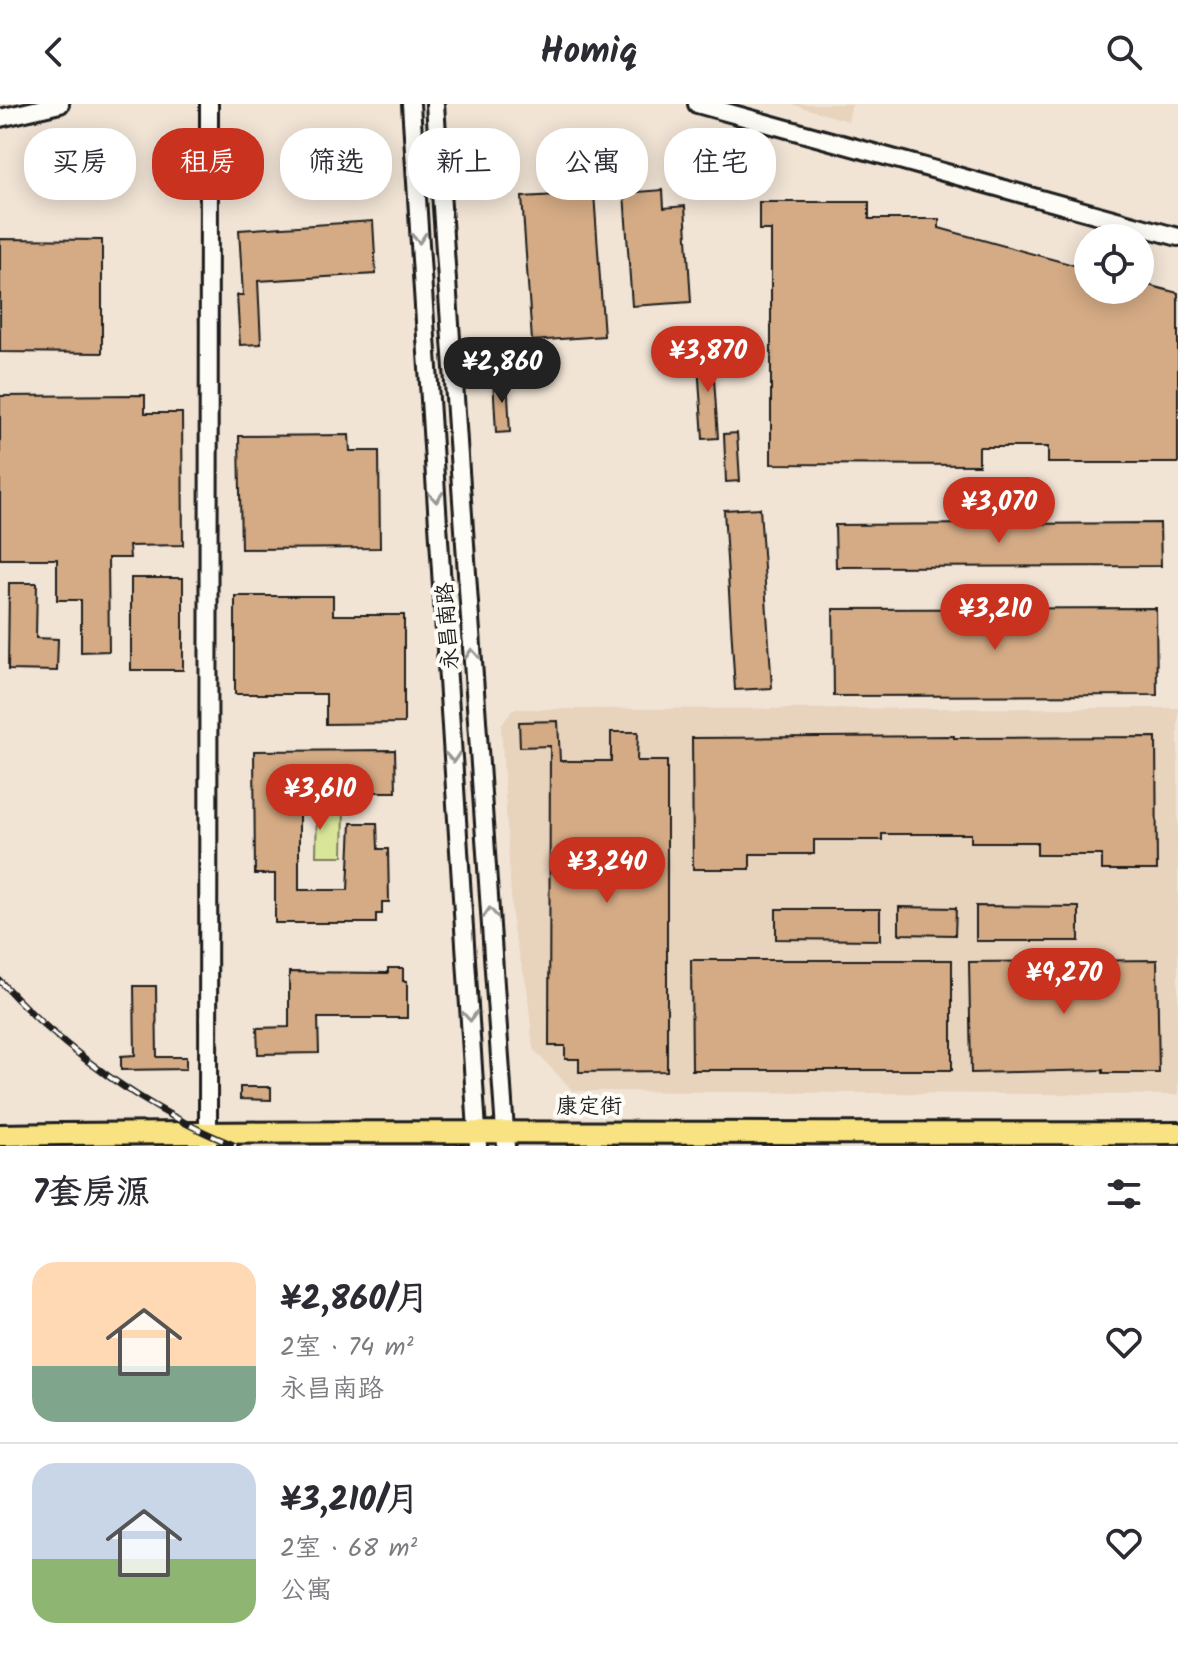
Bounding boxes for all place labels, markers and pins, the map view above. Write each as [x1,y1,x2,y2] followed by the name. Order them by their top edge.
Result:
[643,326,773,394] pin: ¥3,870
[437,337,567,405] pin: ¥2,860
[934,477,1064,545] pin: ¥3,070
[930,584,1060,652] pin: ¥3,210
[255,764,385,832] pin: ¥3,610
[542,837,672,905] pin: ¥3,240
[999,948,1129,1016] pin: ¥9,270

